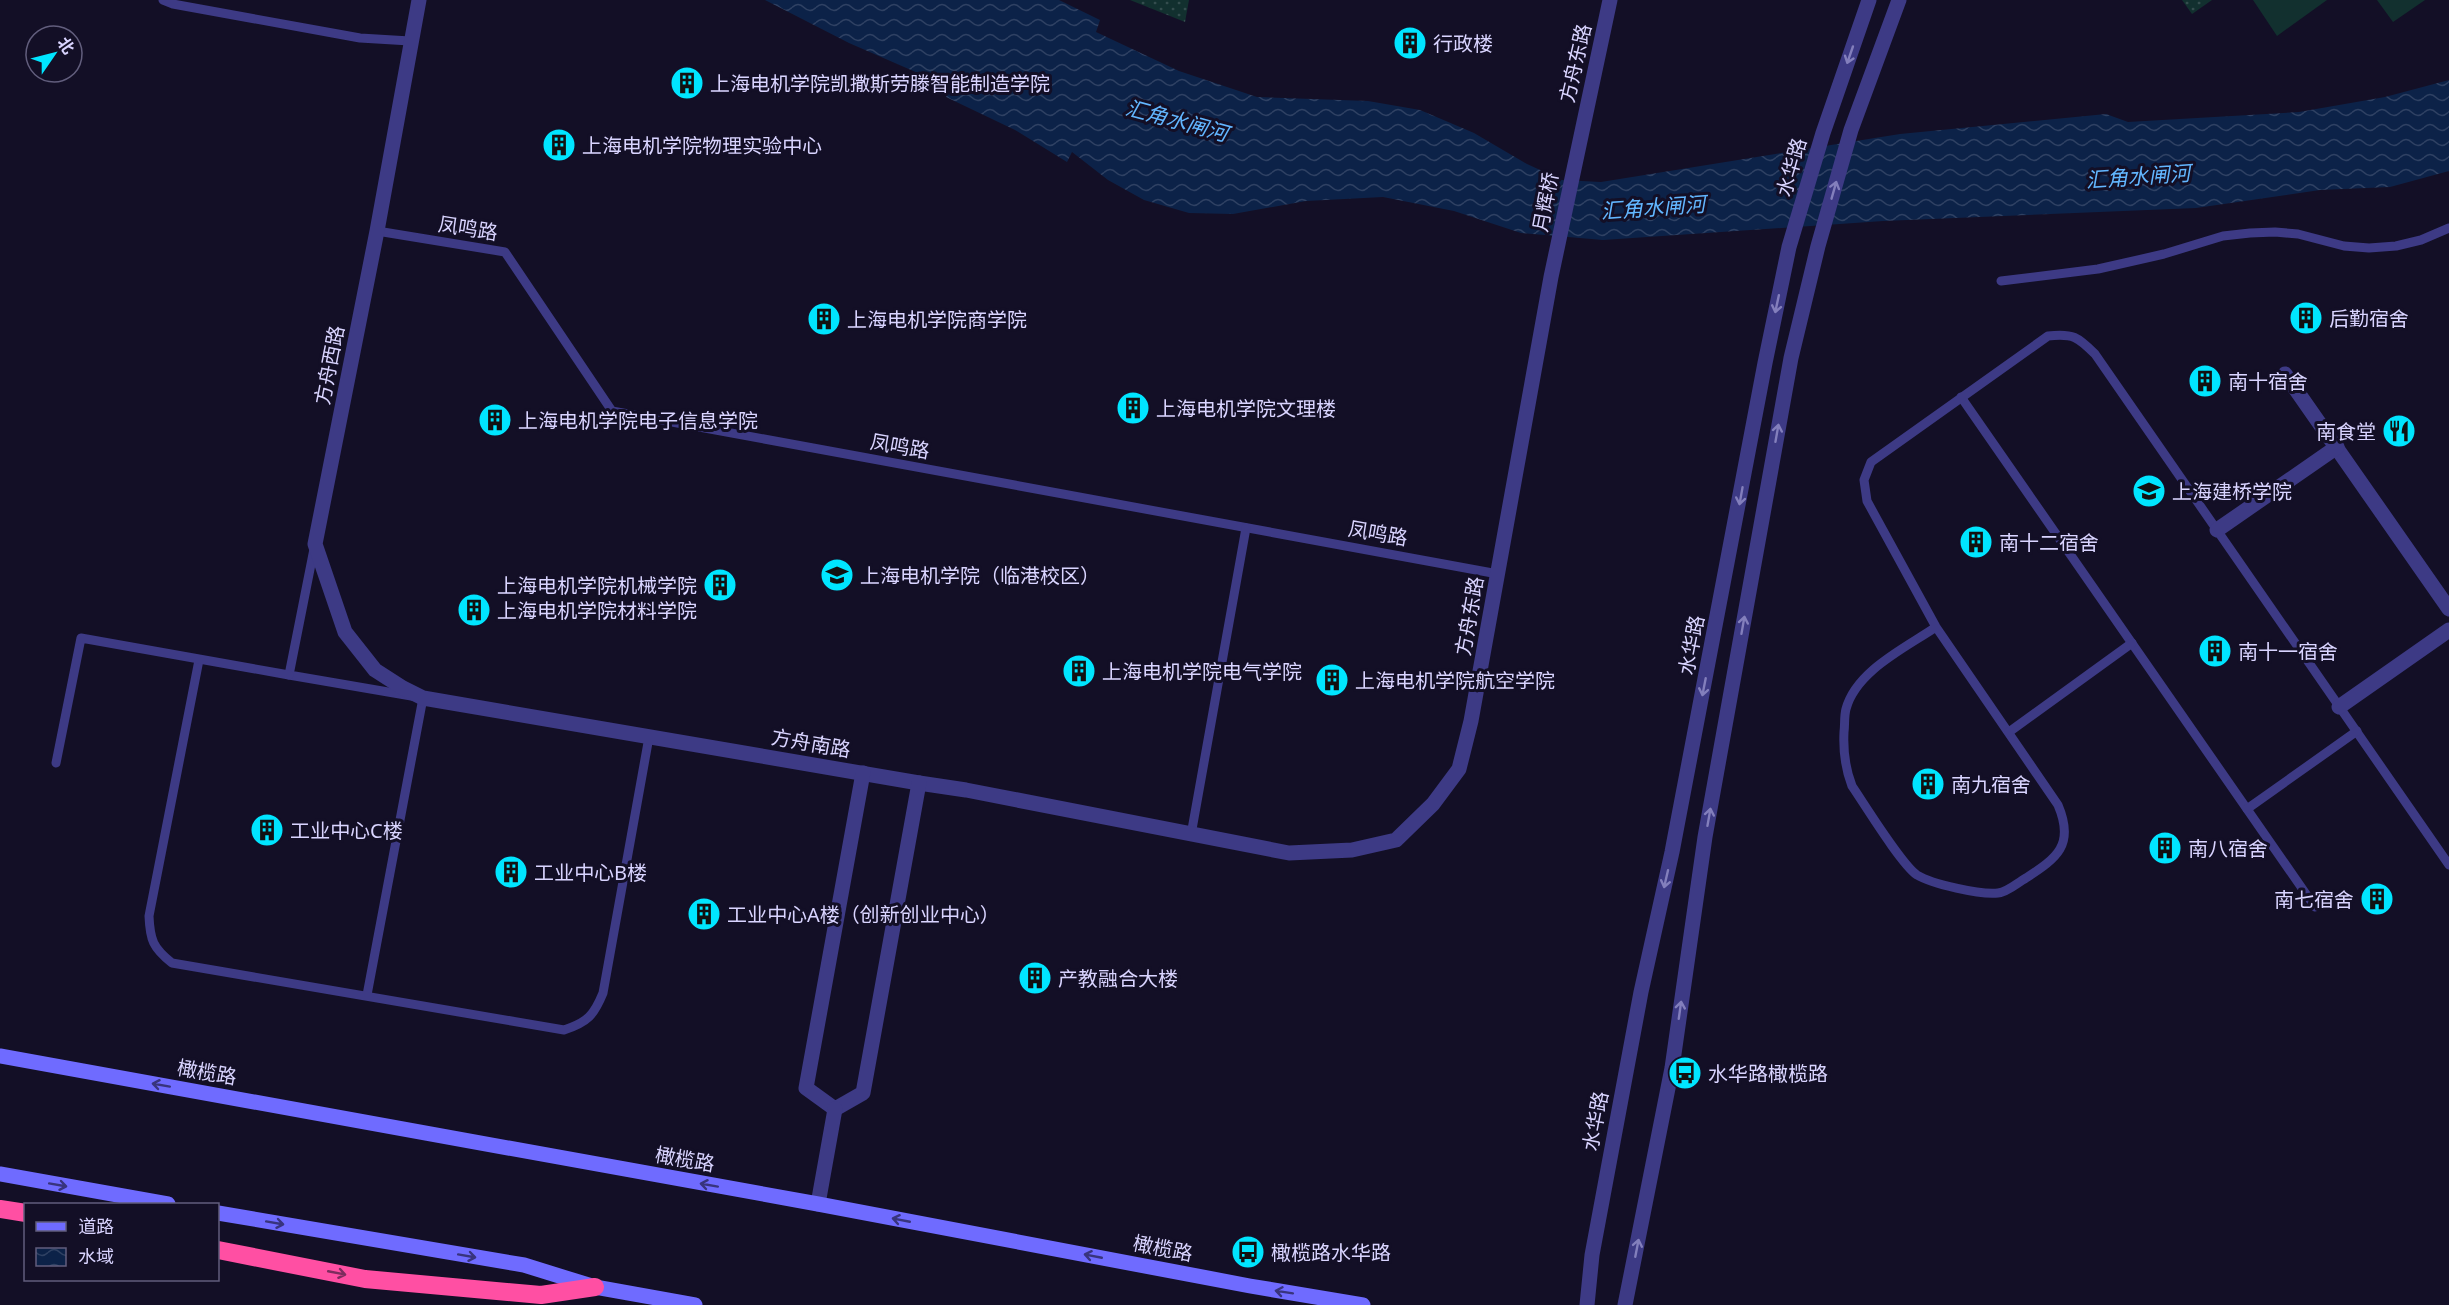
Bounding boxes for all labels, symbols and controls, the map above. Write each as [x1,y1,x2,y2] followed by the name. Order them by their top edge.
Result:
[1553,21,1597,105] street label: 方舟东路
[24,24,84,84] north arrow
[1392,25,1428,61] building icon: 行政楼
[1433,30,1493,57] place label: 行政楼
[53,33,80,58] text: 北
[1843,45,1854,64] one-way arrow
[669,65,705,101] building icon: 上海电机学院凯撒斯劳滕智能制造学院
[710,70,1050,97] place label: 上海电机学院凯撒斯劳滕智能制造学院
[1123,93,1235,148] water label: 汇角水闸河
[541,127,577,163] building icon: 上海电机学院物理实验中心
[582,132,822,159] place label: 上海电机学院物理实验中心
[1770,134,1812,200] street label: 水华路
[2085,158,2195,194] water label: 汇角水闸河
[1526,170,1564,234] street label: 月辉桥
[1829,180,1840,199] one-way arrow
[1600,189,1710,225] water label: 汇角水闸河
[436,210,500,246] street label: 凤鸣路
[1771,295,1783,314] one-way arrow
[2288,300,2324,336] building icon: 后勤宿舍
[806,301,842,337] building icon: 上海电机学院商学院
[2329,305,2409,332] place label: 后勤宿舍
[847,306,1027,333] place label: 上海电机学院商学院
[308,323,350,407] street label: 方舟西路
[2187,363,2223,399] building icon: 南十宿舍
[2228,368,2308,395] place label: 南十宿舍
[1115,390,1151,426] building icon: 上海电机学院文理楼
[1156,395,1336,422] place label: 上海电机学院文理楼
[477,402,513,438] building icon: 上海电机学院电子信息学院
[518,407,758,434] place label: 上海电机学院电子信息学院
[2381,413,2417,449] restaurant icon: 南食堂
[2316,418,2376,445] place label: 南食堂
[1772,424,1783,444] one-way arrow
[868,427,932,465] street label: 凤鸣路
[2131,473,2167,509] school or university icon: 上海建桥学院
[2172,478,2292,505] place label: 上海建桥学院
[1735,485,1746,505] one-way arrow
[1346,514,1410,552] street label: 凤鸣路
[1958,524,1994,560] building icon: 南十二宿舍
[1999,529,2099,556] place label: 南十二宿舍
[819,557,855,593] school or university icon: 上海电机学院（临港校区）
[860,562,1100,589] place label: 上海电机学院（临港校区）
[702,567,738,603] building icon: 上海电机学院机械学院
[497,572,697,599] place label: 上海电机学院机械学院
[1449,574,1489,658] street label: 方舟东路
[456,592,492,628] building icon: 上海电机学院材料学院
[497,597,697,624] place label: 上海电机学院材料学院
[1672,613,1710,677] street label: 水华路
[1738,616,1749,636] one-way arrow
[2197,633,2233,669] building icon: 南十一宿舍
[2238,638,2338,665] place label: 南十一宿舍
[1061,653,1097,689] building icon: 上海电机学院电气学院
[1102,658,1302,685] place label: 上海电机学院电气学院
[1314,662,1350,698] building icon: 上海电机学院航空学院
[1355,667,1555,694] place label: 上海电机学院航空学院
[1698,677,1709,697] one-way arrow
[769,723,853,763] street label: 方舟南路
[1910,766,1946,802] building icon: 南九宿舍
[1951,771,2031,798] place label: 南九宿舍
[1704,808,1715,828] one-way arrow
[249,812,285,848] building icon: 工业中心C楼
[290,817,403,844] place label: 工业中心C楼
[2147,830,2183,866] building icon: 南八宿舍
[2188,835,2268,862] place label: 南八宿舍
[493,854,529,890] building icon: 工业中心B楼
[534,859,647,886] place label: 工业中心B楼
[1660,869,1672,888] one-way arrow
[2359,881,2395,917] building icon: 南七宿舍
[2274,886,2354,913] place label: 南七宿舍
[686,896,722,932] building icon: 工业中心A楼（创新创业中心）
[727,901,1000,928] place label: 工业中心A楼（创新创业中心）
[1017,960,1053,996] building icon: 产教融合大楼
[1058,965,1178,992] place label: 产教融合大楼
[1675,1001,1686,1021] one-way arrow
[175,1053,239,1091] street label: 橄榄路
[1667,1055,1703,1091] bus stop icon: 水华路橄榄路
[1708,1060,1828,1087] place label: 水华路橄榄路
[152,1079,171,1090] one-way arrow
[1576,1089,1614,1153] street label: 水华路
[653,1140,717,1178] street label: 橄榄路
[47,1179,67,1190] one-way arrow
[700,1179,720,1190] one-way arrow
[24,1203,219,1281] legend
[78,1214,114,1238] text: 道路
[892,1214,911,1225] one-way arrow
[265,1218,285,1229] one-way arrow
[1131,1229,1195,1267] street label: 橄榄路
[1230,1234,1266,1270] bus stop icon: 橄榄路水华路
[1632,1238,1643,1258] one-way arrow
[1271,1239,1391,1266] place label: 橄榄路水华路
[78,1244,114,1268] text: 水域
[457,1251,477,1262] one-way arrow
[1083,1251,1103,1262] one-way arrow
[326,1268,346,1279] one-way arrow
[1275,1286,1295,1297] one-way arrow

